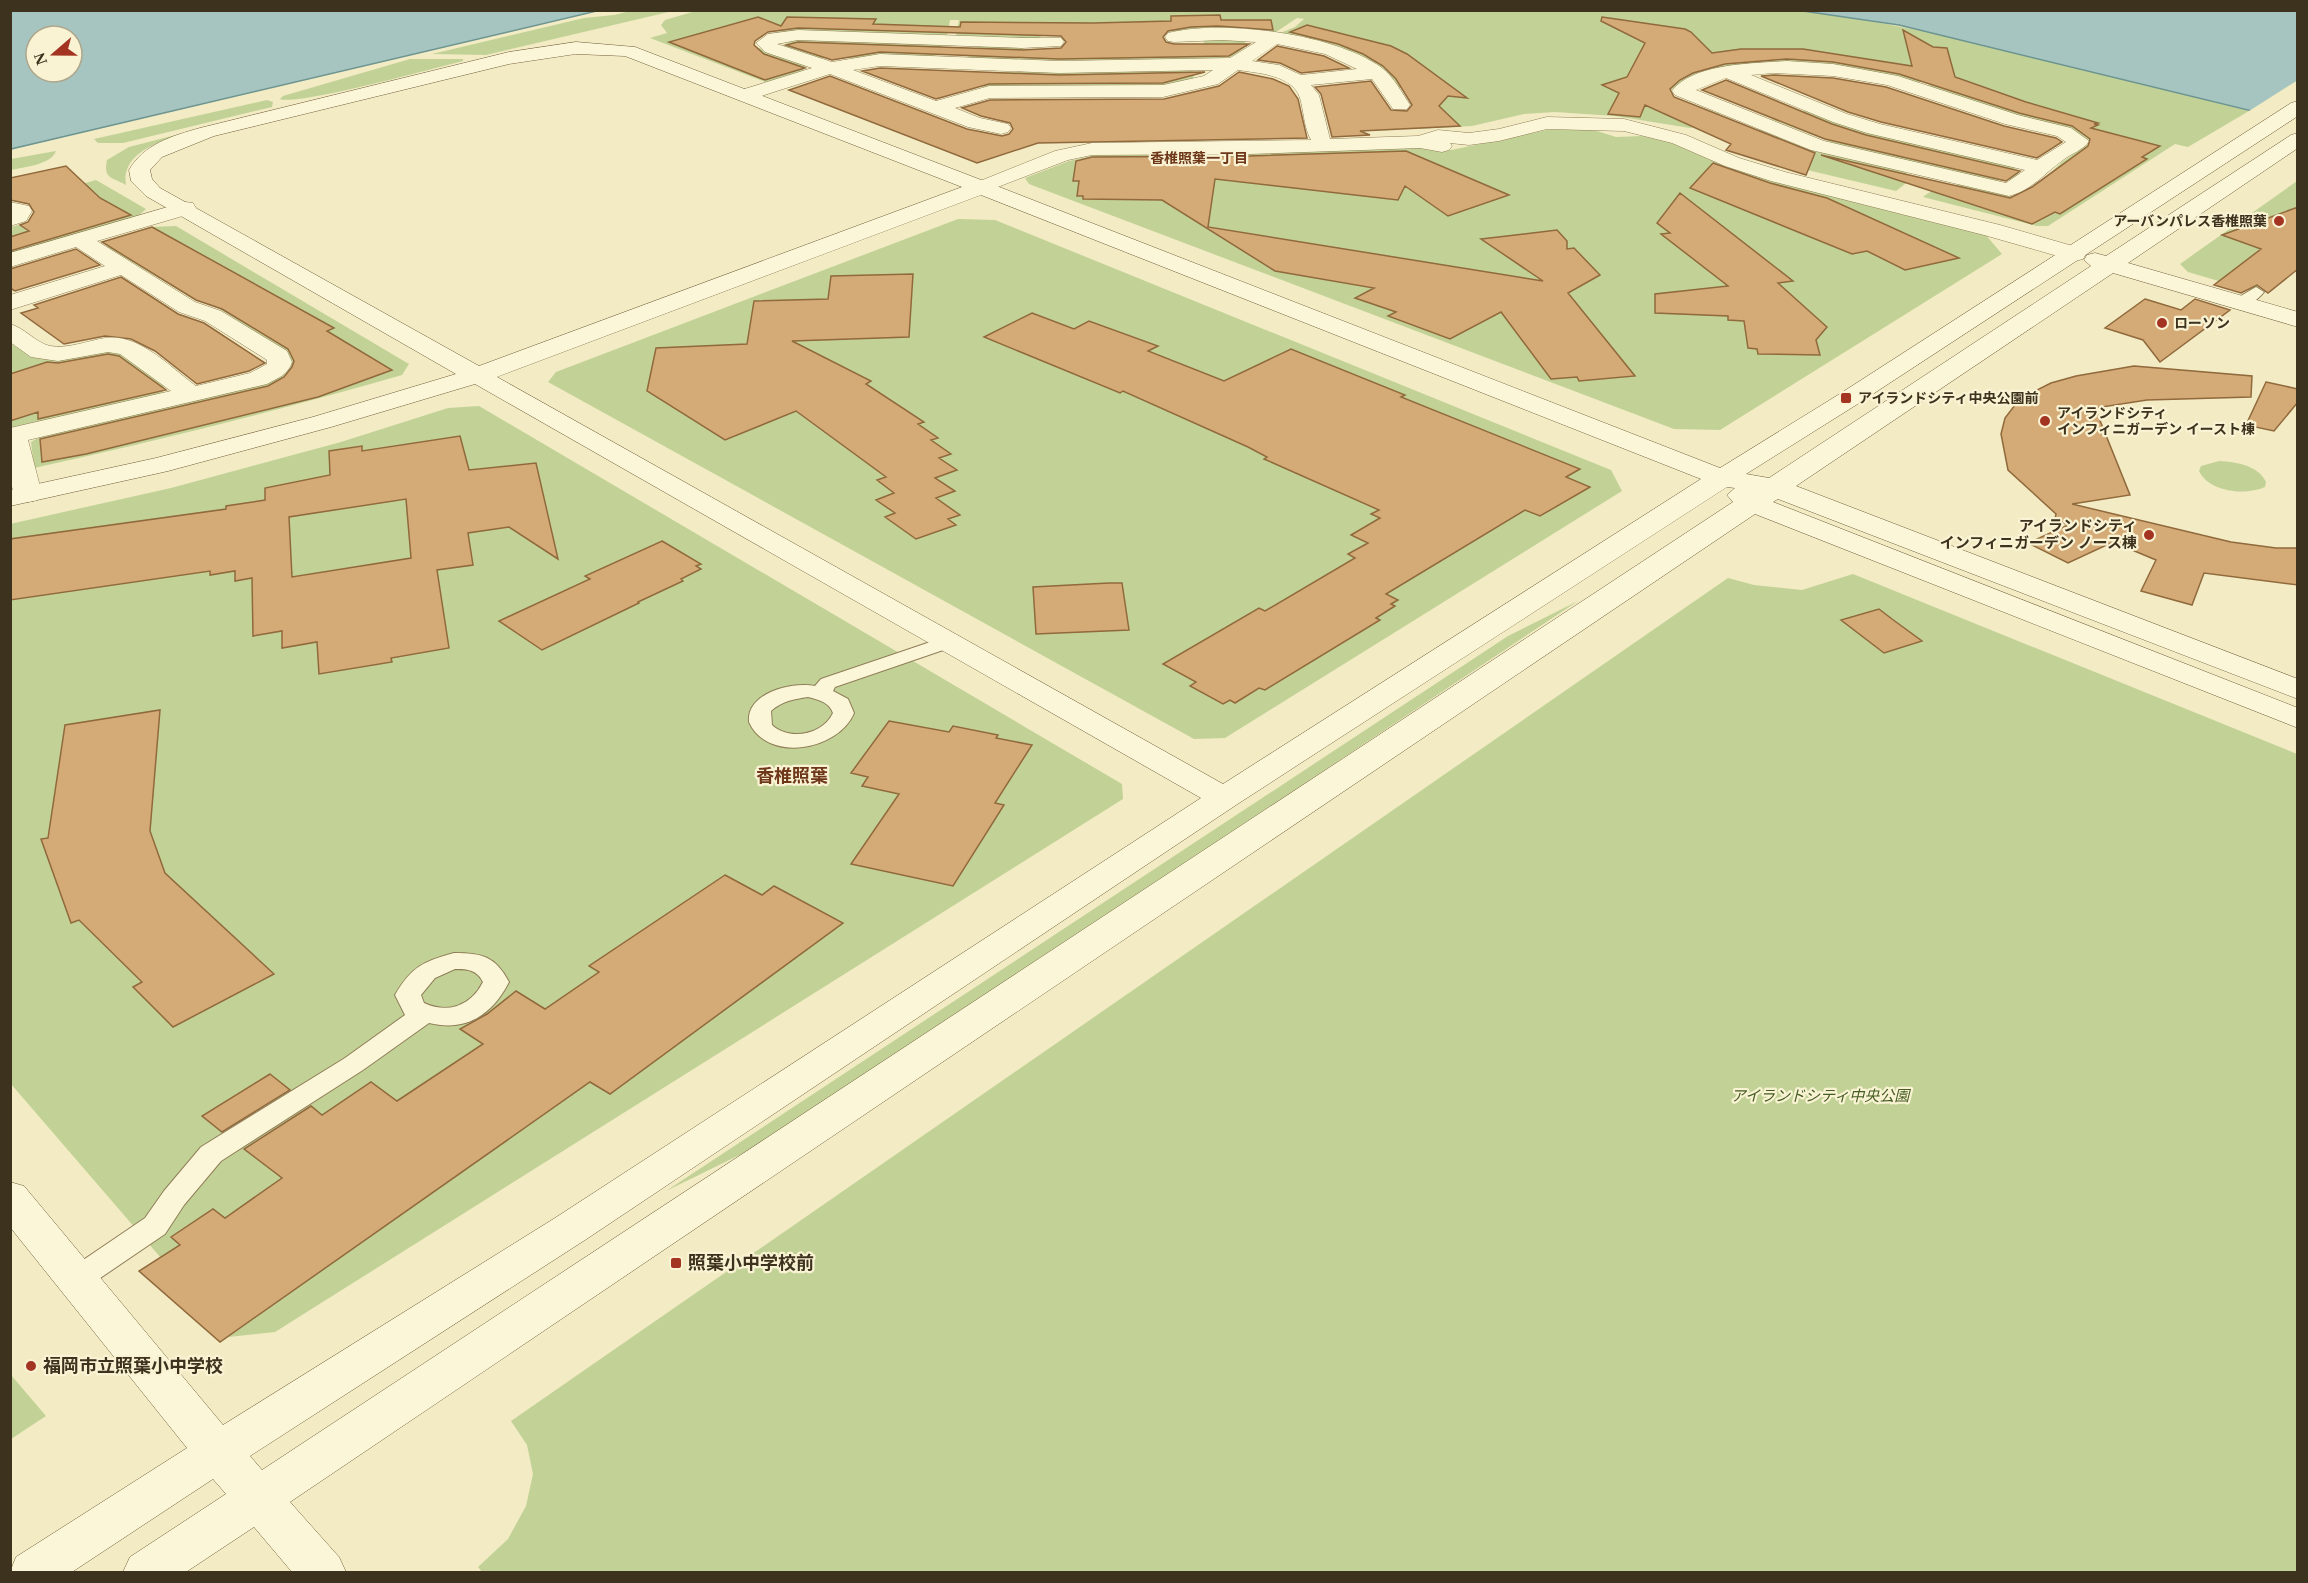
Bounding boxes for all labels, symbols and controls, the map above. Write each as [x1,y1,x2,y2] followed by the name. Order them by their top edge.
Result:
[24,24,84,84] north arrow
[30,50,50,67] text: N
[1150,151,1248,166] district label: 香椎照葉一丁目
[2113,214,2267,229] place label: アーバンパレス香椎照葉
[2272,214,2286,228] marker: アーバンパレス香椎照葉
[2155,316,2169,330] marker: ローソン
[2174,316,2230,331] place label: ローソン
[1858,390,2038,406] place label: アイランドシティ中央公園前
[1839,391,1853,405] marker: アイランドシティ中央公園前
[2057,406,2255,437] place label: アイランドシティ インフィニガーデン イースト棟
[2038,414,2052,428] marker: アイランドシティ インフィニガーデン イースト棟
[1940,518,2137,551] place label: アイランドシティ インフィニガーデン ノース棟
[2142,528,2156,542] marker: アイランドシティ インフィニガーデン ノース棟
[756,766,828,786] district label: 香椎照葉
[1731,1088,1911,1104] park label: アイランドシティ中央公園
[688,1253,814,1273] place label: 照葉小中学校前
[669,1256,683,1270] marker: 照葉小中学校前
[43,1356,223,1376] place label: 福岡市立照葉小中学校
[24,1359,38,1373] marker: 福岡市立照葉小中学校

